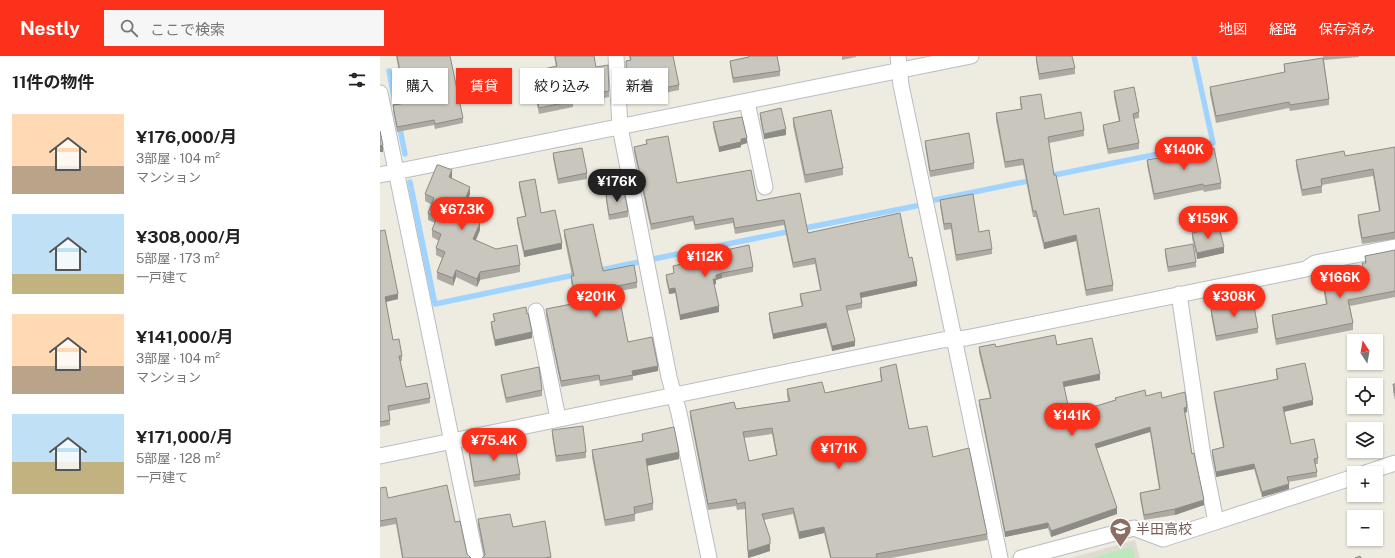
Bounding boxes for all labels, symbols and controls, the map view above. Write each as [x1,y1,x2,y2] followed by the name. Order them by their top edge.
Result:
[104,10,384,46] search box
[20,17,80,39] text: Nestly
[118,17,140,39] icon: search
[150,21,225,38] text: ここで検索
[1219,21,1247,37] text: 地図
[1269,21,1297,37] text: 経路
[1319,21,1375,37] text: 保存済み
[392,68,448,104] chip: 購入
[456,68,512,104] chip: 賃貸
[520,68,604,104] chip: 絞り込み
[612,68,668,104] chip: 新着
[346,69,368,91] icon: filters
[12,72,95,92] text: 11件の物件
[136,127,237,147] text: ¥176,000/月
[44,130,92,178] icon: home
[1156,137,1212,171] pin: ¥140K
[1164,142,1204,157] text: ¥140K
[136,151,220,166] text: 3部屋 · 104 m²
[589,169,645,203] pin: ¥176K
[136,170,201,185] text: マンション
[597,174,637,189] text: ¥176K
[429,197,495,231] pin: ¥67.3K
[439,202,485,217] text: ¥67.3K
[1180,206,1236,240] pin: ¥159K
[1188,211,1228,226] text: ¥159K
[136,227,242,247] text: ¥308,000/月
[44,230,92,278] icon: home
[677,244,733,278] pin: ¥112K
[686,249,724,264] text: ¥112K
[136,251,220,266] text: 5部屋 · 173 m²
[1312,265,1368,299] pin: ¥166K
[136,270,188,285] text: 一戸建て
[1320,270,1360,285] text: ¥166K
[568,284,624,318] pin: ¥201K
[1206,284,1262,318] pin: ¥308K
[576,289,616,304] text: ¥201K
[1212,289,1256,304] text: ¥308K
[136,327,234,347] text: ¥141,000/月
[44,330,92,378] icon: home
[1347,334,1383,370] north arrow
[1347,334,1383,546] map controls
[136,351,220,366] text: 3部屋 · 104 m²
[136,370,201,385] text: マンション
[1347,378,1383,414] button: locate
[1044,403,1100,437] pin: ¥141K
[1053,408,1091,423] text: ¥141K
[1347,422,1383,458] button: layers
[136,427,234,447] text: ¥171,000/月
[461,428,527,462] pin: ¥75.4K
[44,430,92,478] icon: home
[471,433,517,448] text: ¥75.4K
[811,436,867,470] pin: ¥171K
[820,441,858,456] text: ¥171K
[136,451,220,466] text: 5部屋 · 128 m²
[1347,466,1383,502] button: +
[136,470,188,485] text: 一戸建て
[1347,510,1383,546] button: −
[1107,516,1133,549] school or university icon: 半田高校
[1136,521,1192,537] place label: 半田高校

